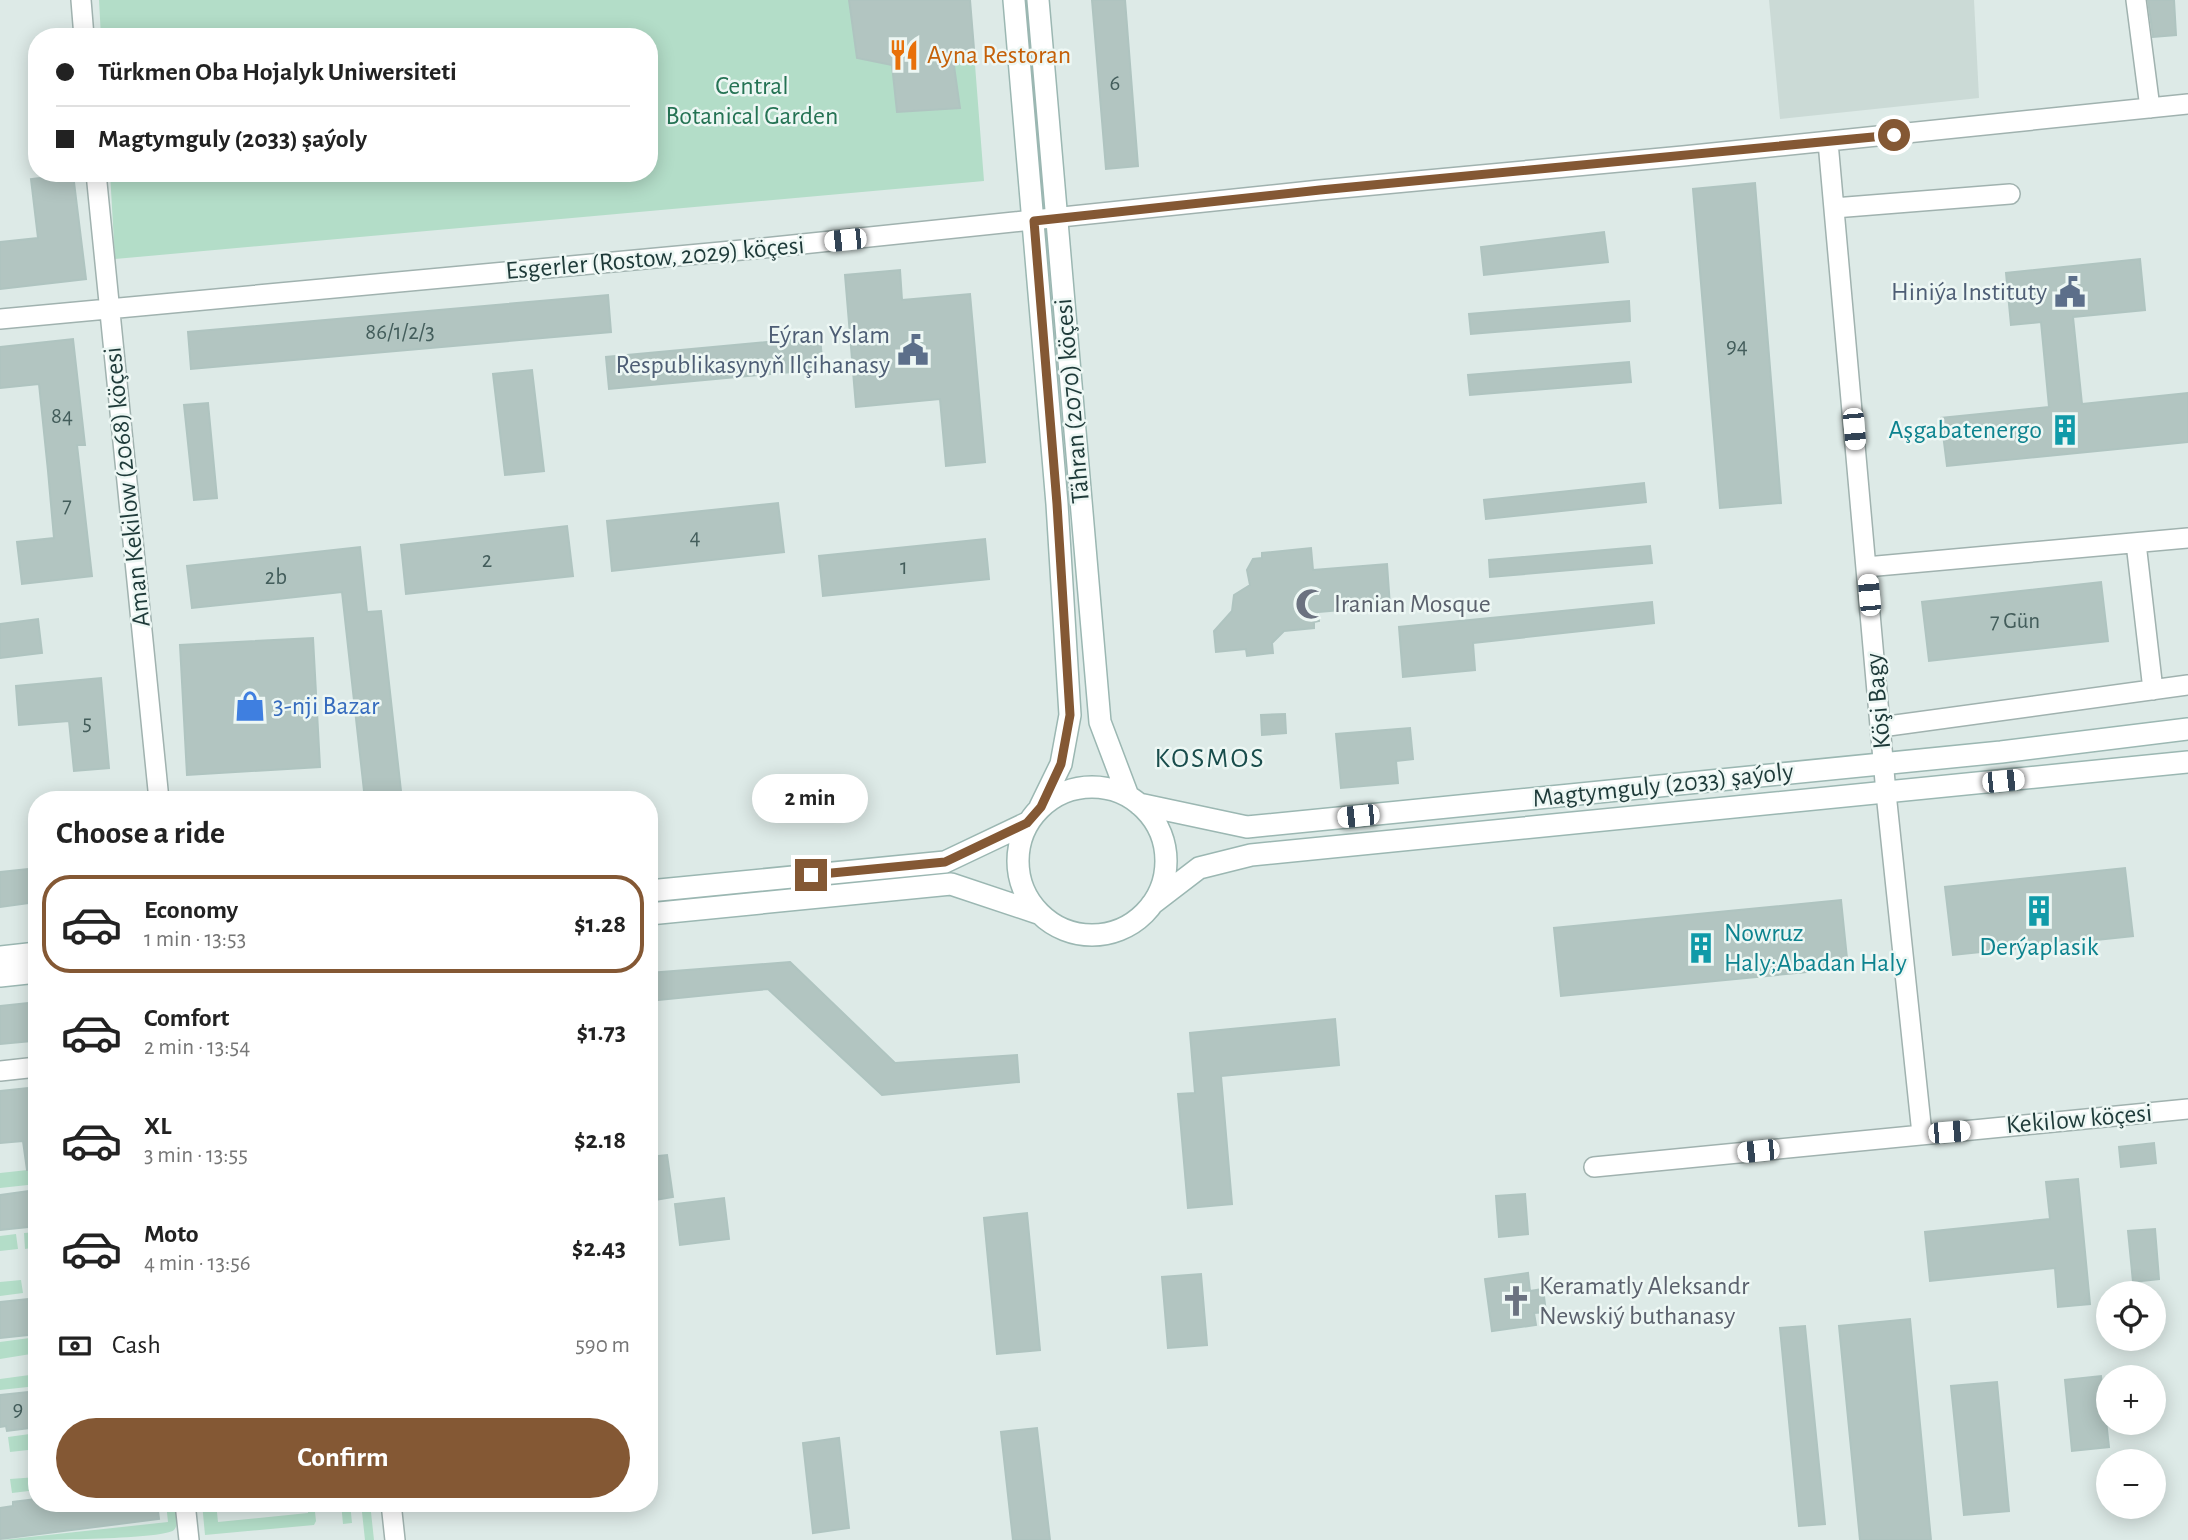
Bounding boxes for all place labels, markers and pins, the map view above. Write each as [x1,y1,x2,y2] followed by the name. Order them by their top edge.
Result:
[887,38,921,72] restaurant icon: Ayna Restoran
[927,42,1071,68] place label: Ayna Restoran
[2053,275,2087,309] public building icon: Hiniýa Instituty
[1891,279,2047,305] place label: Hiniýa Instituty
[615,322,890,378] place label: Eýran Yslam Respublikasynyň Ilçihanasy
[896,333,930,367] public building icon: Eýran Yslam Respublikasynyň Ilçihanasy
[2048,413,2082,447] building icon: Aşgabatenergo
[1888,417,2042,443] place label: Aşgabatenergo
[1294,587,1328,621] mosque icon: Iranian Mosque
[1334,591,1491,617] place label: Iranian Mosque
[233,689,267,723] shop icon: 3-nji Bazar
[273,693,380,719] place label: 3-nji Bazar
[2022,894,2056,928] building icon: Derýaplasik
[1724,920,1907,976] place label: Nowruz Haly;Abadan Haly
[1684,931,1718,965] building icon: Nowruz Haly;Abadan Haly
[1979,934,2099,960] place label: Derýaplasik
[1539,1273,1750,1329] place label: Keramatly Aleksandr Newskiý buthanasy
[1499,1284,1533,1318] church icon: Keramatly Aleksandr Newskiý buthanasy

